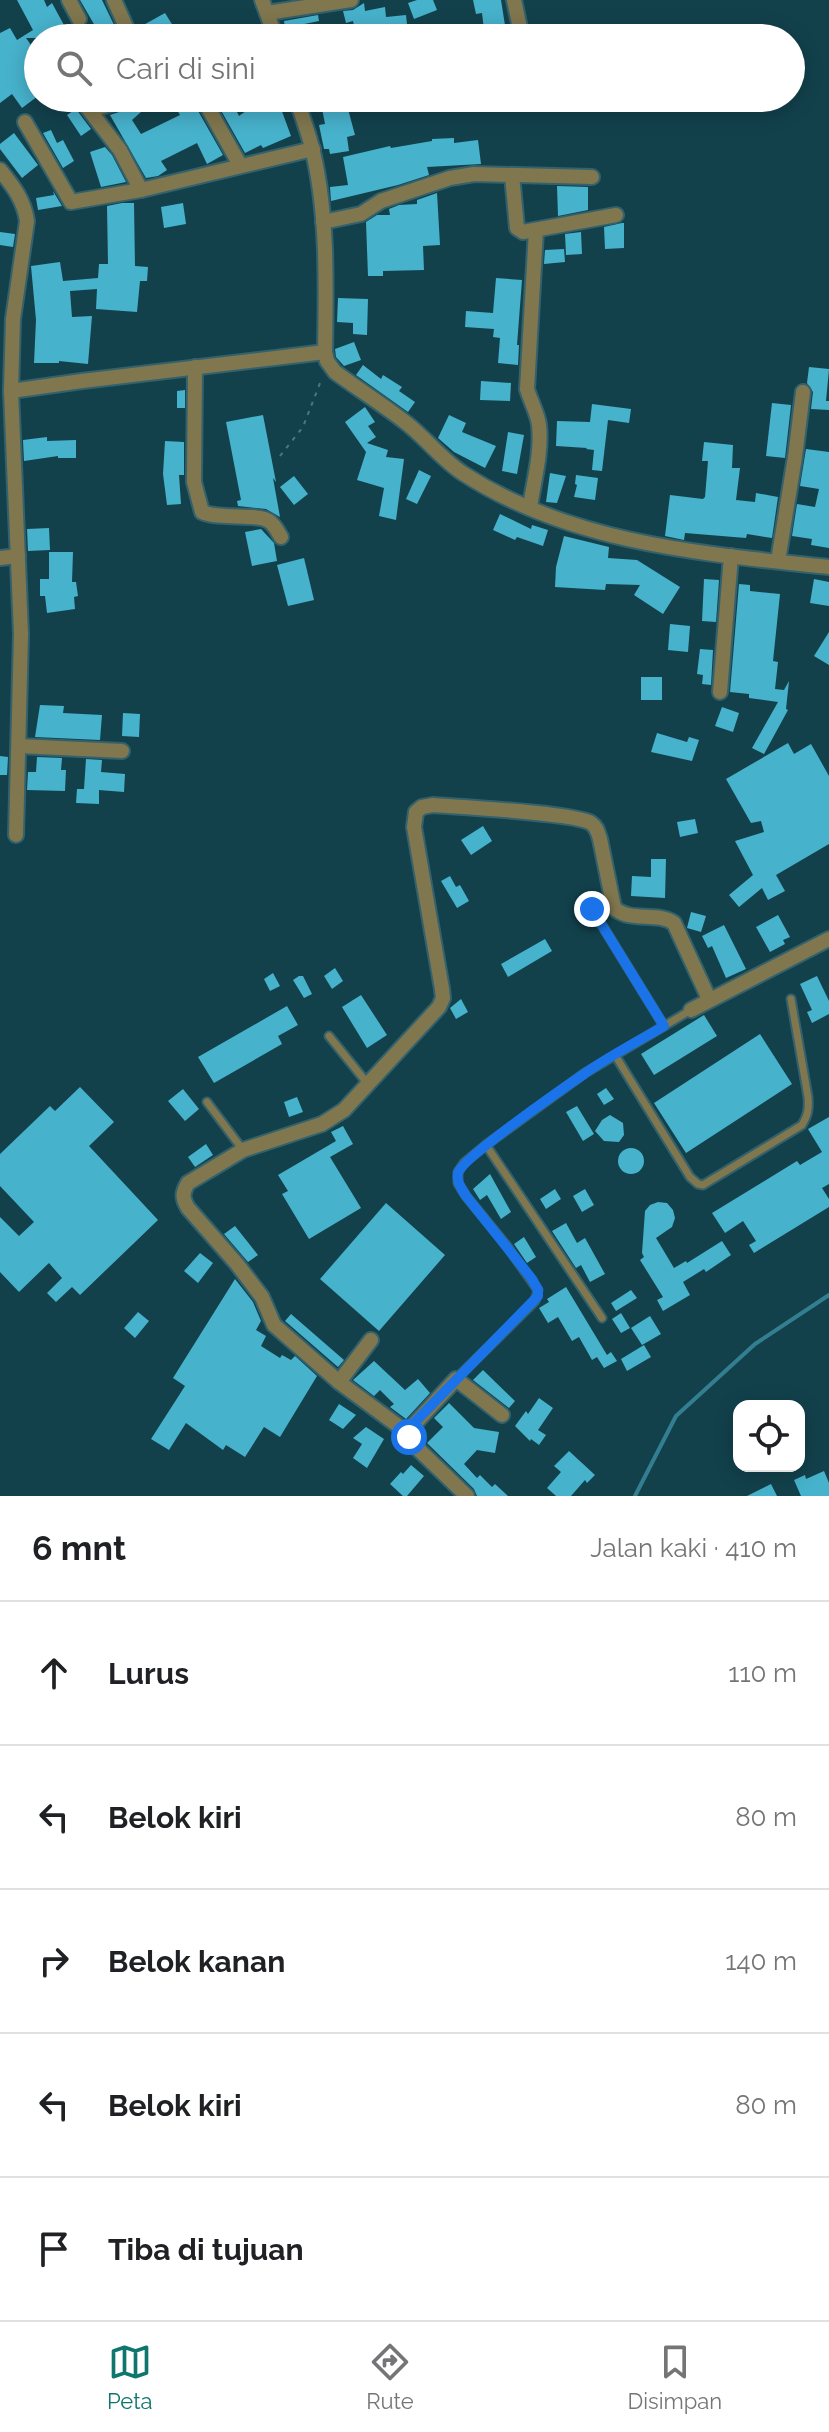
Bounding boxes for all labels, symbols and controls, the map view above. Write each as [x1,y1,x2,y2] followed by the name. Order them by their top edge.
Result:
[24,24,805,112] search box
[52,46,96,90] icon: search
[116,51,256,86] text: Cari di sini
[574,891,610,927] route end
[733,1400,805,1472] map controls
[733,1400,805,1472] button: locate
[391,1419,427,1455] route start
[32,1528,126,1568] text: 6 mnt
[590,1533,797,1563] text: Jalan kaki · 410 m
[32,1651,76,1695] icon: ahead
[108,1656,189,1691] text: Lurus
[728,1658,797,1688] text: 110 m
[32,1795,76,1839] icon: left
[108,1800,242,1835] text: Belok kiri
[735,1802,797,1832] text: 80 m
[32,1939,76,1983] icon: right
[108,1944,285,1979] text: Belok kanan
[725,1946,797,1976] text: 140 m
[32,2083,76,2127] icon: left
[108,2088,242,2123] text: Belok kiri
[735,2090,797,2120] text: 80 m
[32,2227,76,2271] icon: arrive
[108,2232,304,2267] text: Tiba di tujuan
[107,2340,153,2414] tab: Peta
[366,2340,414,2414] tab: Rute
[628,2340,722,2414] tab: Disimpan

